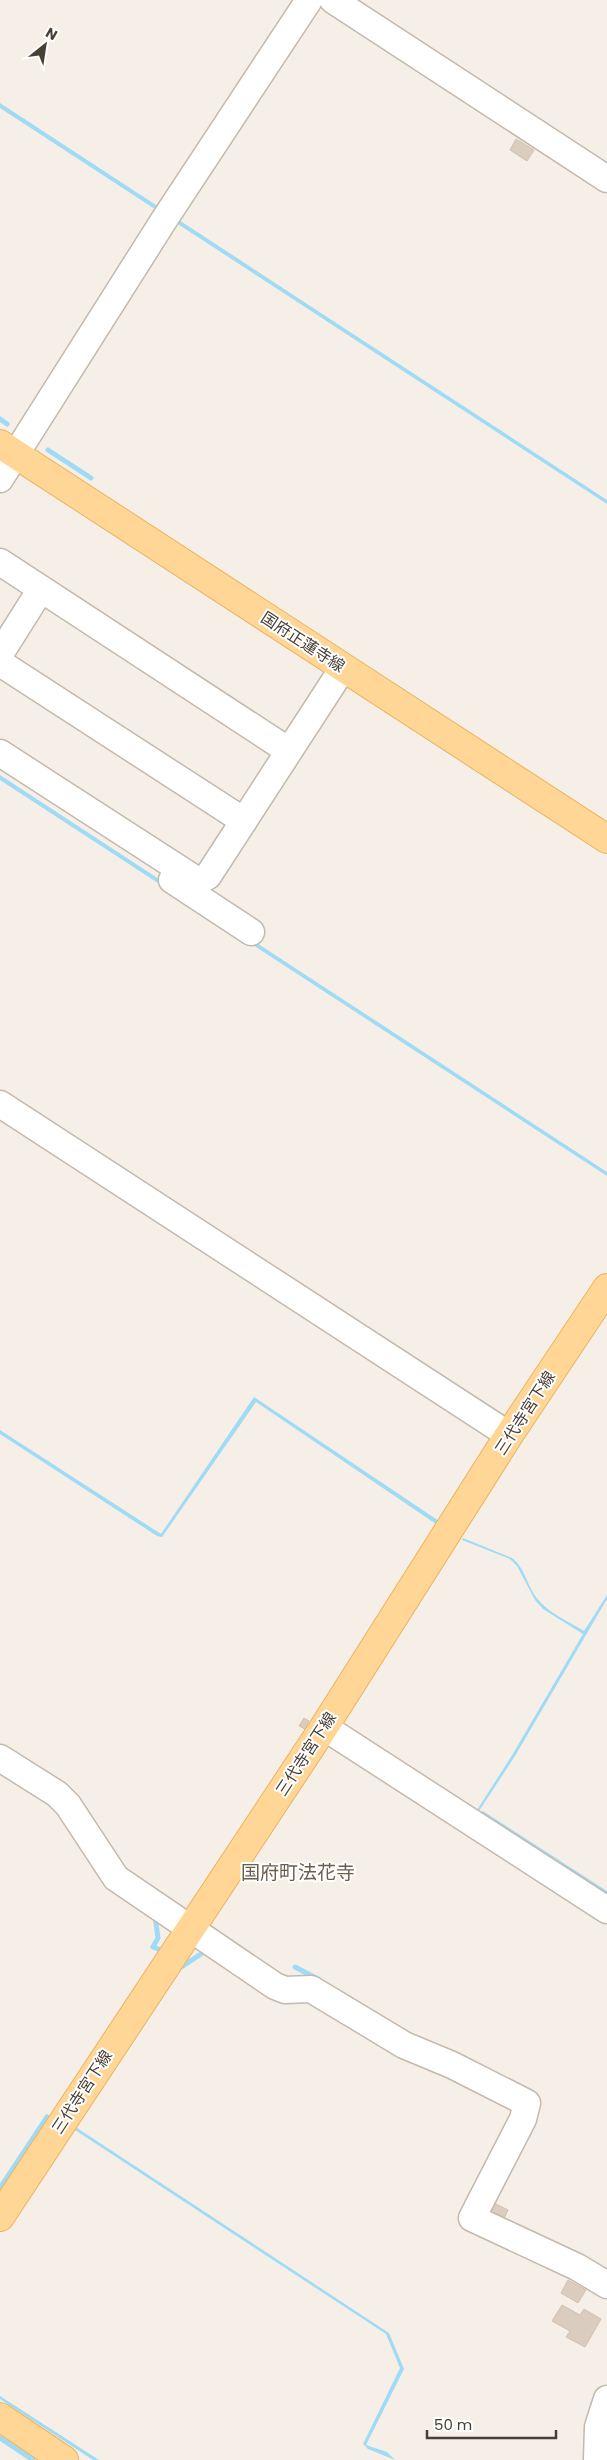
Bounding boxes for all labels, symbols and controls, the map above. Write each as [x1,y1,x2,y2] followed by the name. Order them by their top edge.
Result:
[20,20,70,70] north arrow
[42,22,61,45] text: N
[256,606,350,678] street label: 国府正蓮寺線
[489,1366,561,1460] street label: 三代寺宮下線
[270,1707,342,1801] street label: 三代寺宮下線
[241,1859,355,1886] district label: 国府町法花寺
[46,2045,118,2139] street label: 三代寺宮下線
[427,2408,556,2440] scale bar
[434,2414,472,2435] text: 50 m

